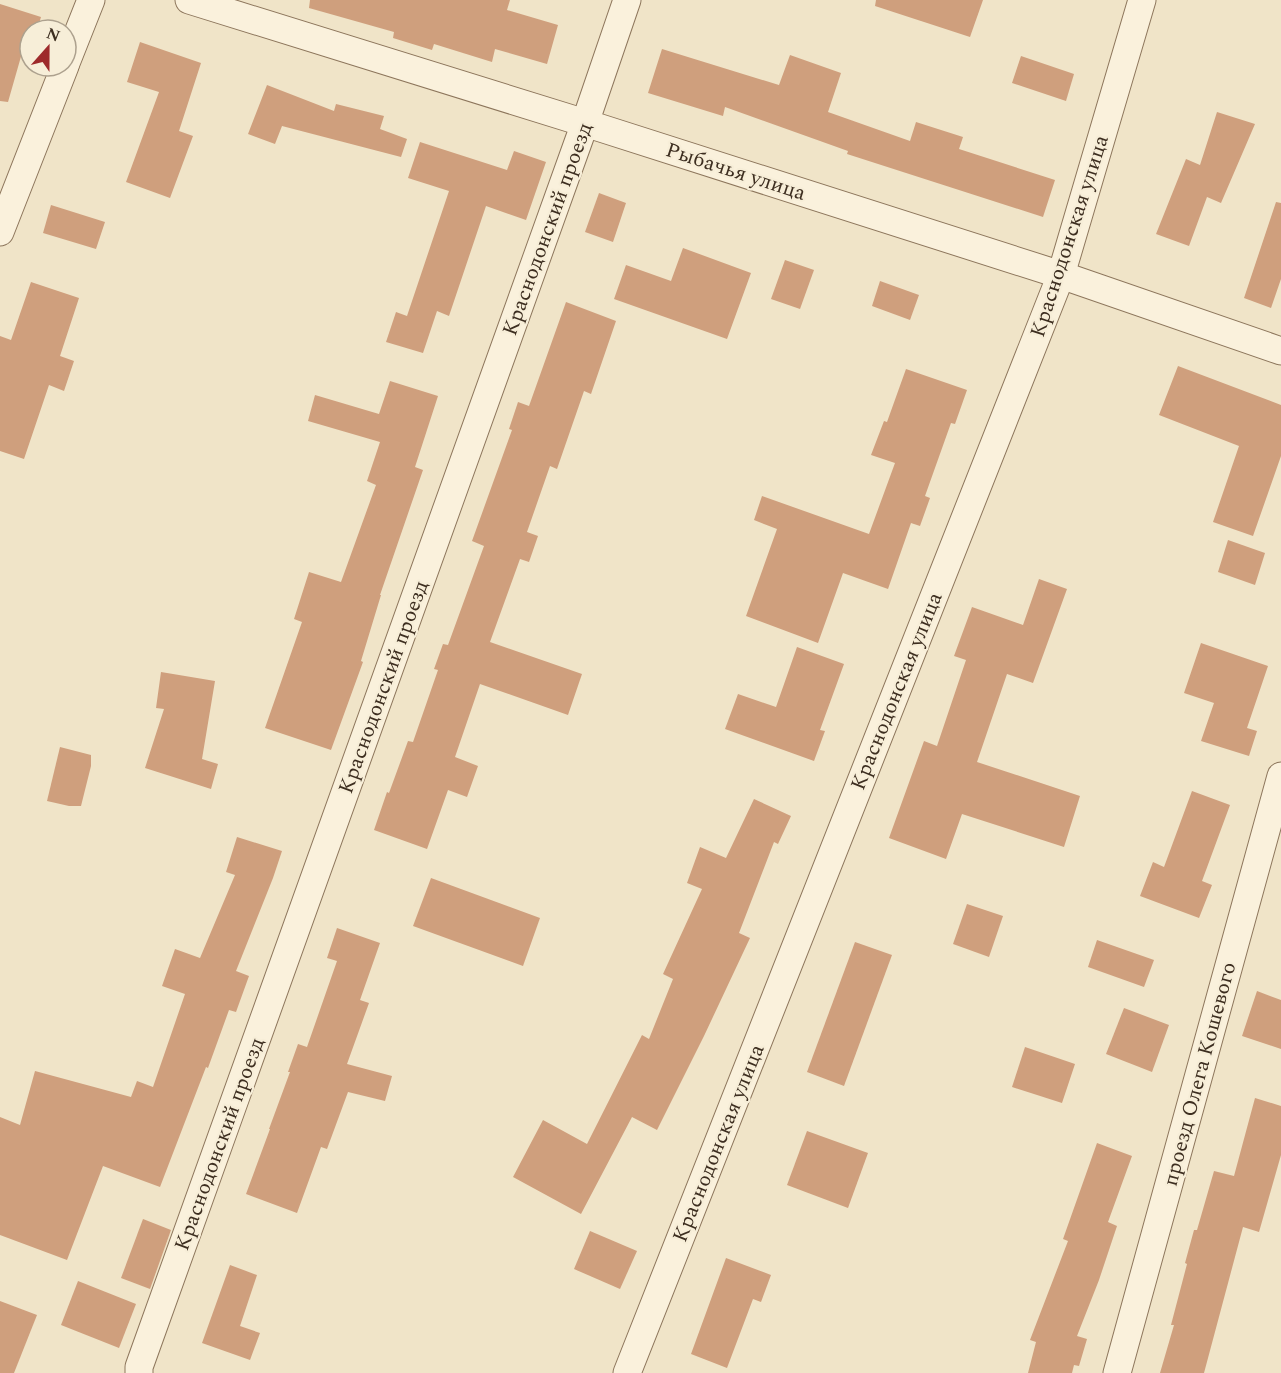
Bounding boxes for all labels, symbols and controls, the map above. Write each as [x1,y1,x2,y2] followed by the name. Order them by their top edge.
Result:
[18,18,78,78] north arrow
[43,21,63,48] text: N
[494,118,601,341] street label: Краснодонский проезд
[1022,130,1118,342] street label: Краснодонская улица
[662,134,811,210] street label: Рыбачья улица
[330,576,437,799] street label: Краснодонский проезд
[843,587,952,795] street label: Краснодонская улица
[1155,959,1245,1190] street label: проезд Олега Кошевого
[166,1033,273,1256] street label: Краснодонский проезд
[665,1039,774,1247] street label: Краснодонская улица

